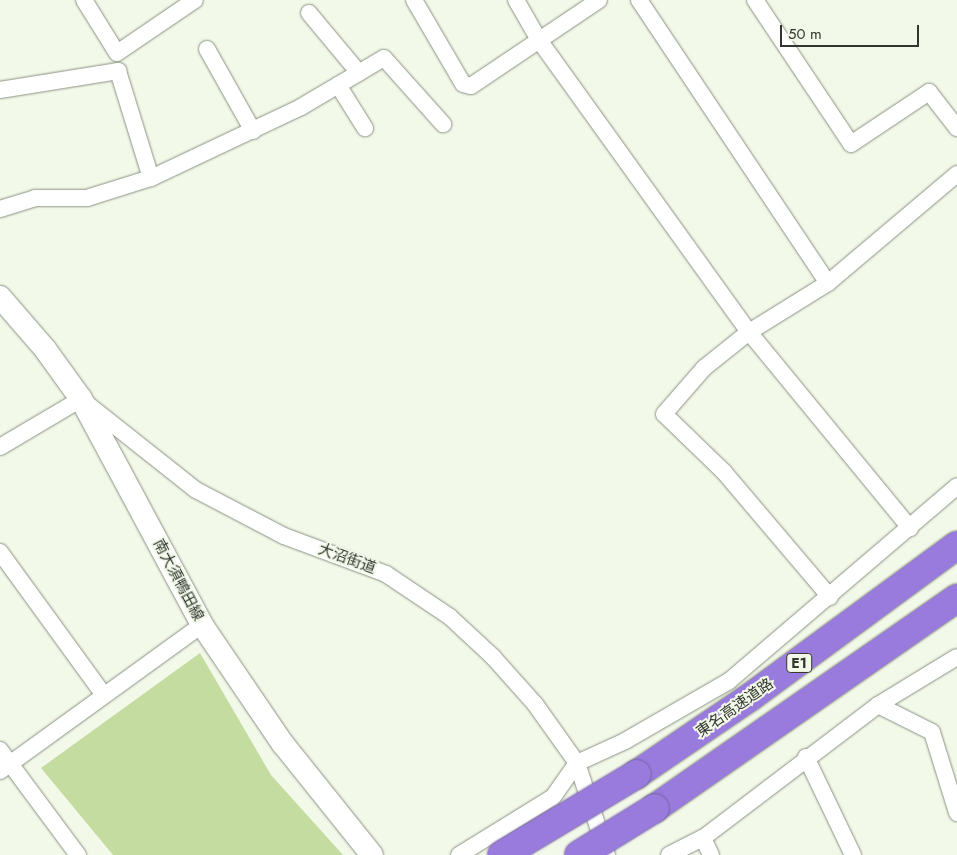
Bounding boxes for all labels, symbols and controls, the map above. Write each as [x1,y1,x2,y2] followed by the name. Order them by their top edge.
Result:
[782,15,921,47] scale bar
[788,23,822,45] text: 50 m
[149,536,207,624] street label: 南大須鴨田線
[316,540,378,578] street label: 大沼街道
[785,651,813,674] road number: E1
[693,675,777,741] street label: 東名高速道路

